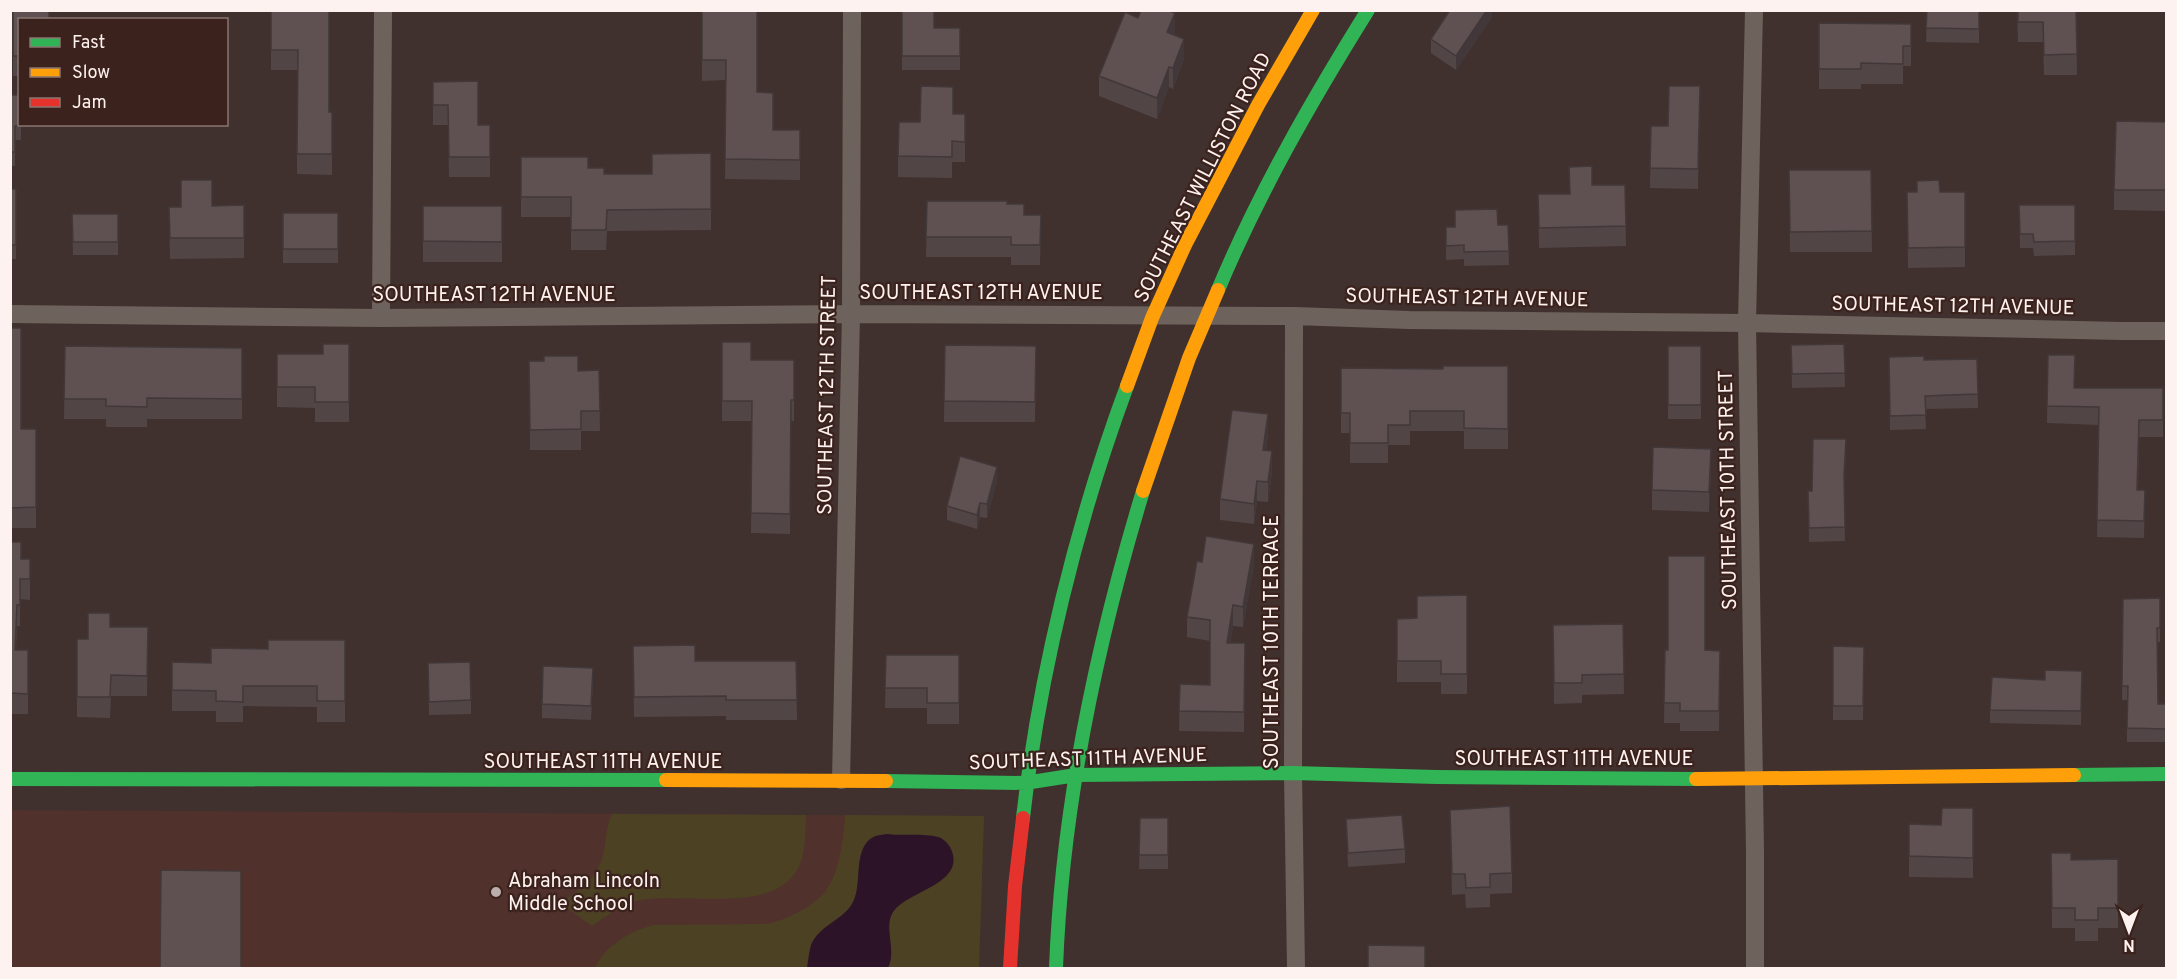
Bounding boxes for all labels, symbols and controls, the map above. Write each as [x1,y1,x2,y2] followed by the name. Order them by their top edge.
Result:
[18,18,228,126] legend
[72,32,105,55] text: Fast
[1129,48,1278,307] street label: SOUTHEAST WILLISTON ROAD
[72,62,110,85] text: Slow
[72,92,107,115] text: Jam
[813,275,843,515] street label: SOUTHEAST 12TH STREET
[859,281,1103,307] street label: SOUTHEAST 12TH AVENUE
[372,283,616,309] street label: SOUTHEAST 12TH AVENUE
[1345,284,1589,314] street label: SOUTHEAST 12TH AVENUE
[1831,292,2075,322] street label: SOUTHEAST 12TH AVENUE
[1714,370,1744,610] street label: SOUTHEAST 10TH STREET
[1260,515,1286,769] street label: SOUTHEAST 10TH TERRACE
[968,743,1208,777] street label: SOUTHEAST 11TH AVENUE
[1455,747,1693,773] street label: SOUTHEAST 11TH AVENUE
[484,750,722,776] street label: SOUTHEAST 11TH AVENUE
[508,869,660,918] place label: Abraham Lincoln Middle School
[489,885,503,899] marker: Abraham Lincoln Middle School
[2099,901,2159,961] north arrow
[2123,934,2135,954] text: N

